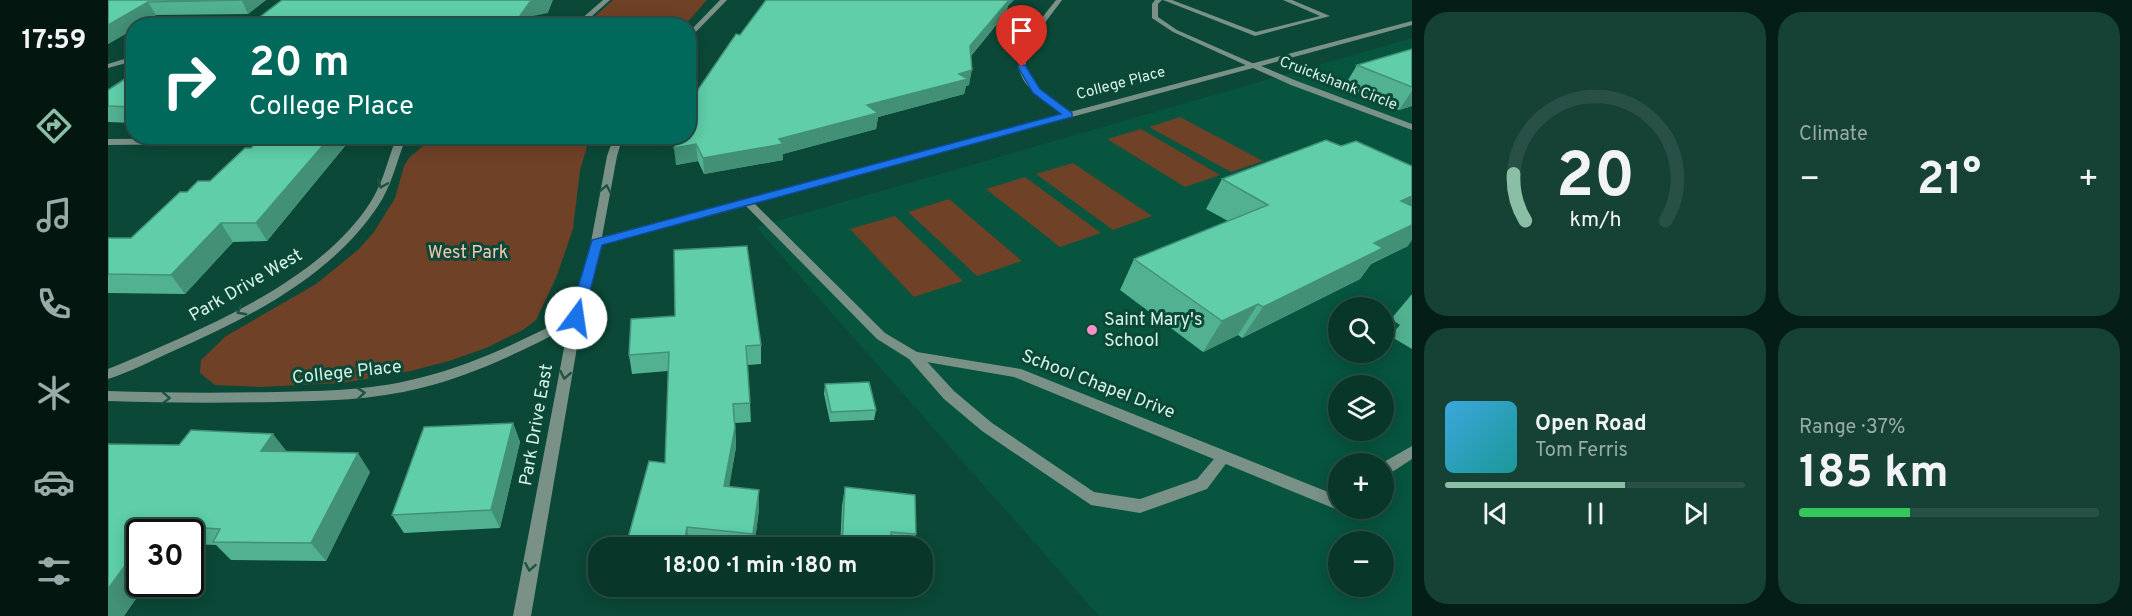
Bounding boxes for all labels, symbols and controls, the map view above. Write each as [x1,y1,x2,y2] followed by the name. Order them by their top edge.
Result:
[996,5,1047,67] pin
[1005,14,1038,47] icon: arrive
[22,24,86,58] text: 17:59
[249,38,350,91] text: 20 m
[150,42,228,120] icon: right
[1276,53,1400,115] street label: Cruickshank Circle
[1074,63,1168,105] street label: College Place
[249,90,414,124] text: College Place
[33,105,75,147] icon: directions
[1799,122,1868,148] text: Climate
[1555,140,1635,219] text: 20
[1917,153,1981,210] text: 21°
[1799,160,1820,202] text: −
[2078,160,2099,202] text: +
[377,178,389,189] one-way arrow
[599,184,612,194] one-way arrow
[33,194,75,236] icon: music
[1569,207,1621,234] text: km/h
[428,242,508,265] park label: West Park
[185,244,307,328] street label: Park Drive West
[33,283,75,325] icon: phone
[544,286,608,350] position arrow
[1328,297,1394,597] map controls
[1328,297,1394,363] button: search
[236,304,247,316] one-way arrow
[1104,309,1202,353] place label: Saint Mary's School
[1085,323,1099,337] marker: Saint Mary's School
[1018,345,1178,425] street label: School Chapel Drive
[291,356,403,390] street label: College Place
[515,362,559,488] street label: Park Drive East
[560,371,572,380] one-way arrow
[33,372,75,414] icon: climate
[1328,375,1394,441] button: layers
[357,387,366,400] one-way arrow
[162,391,171,404] one-way arrow
[1535,411,1647,438] text: Open Road
[1799,415,1905,441] text: Range · 37%
[1535,438,1628,464] text: Tom Ferris
[1799,446,1949,503] text: 185 km
[1328,453,1394,519] button: +
[33,461,75,503] icon: car
[1479,497,1512,530] icon: previous
[1579,497,1612,530] icon: pause
[1679,497,1712,530] icon: next
[126,519,204,597] speed limit sign: 30
[1328,531,1394,597] button: −
[33,550,75,592] icon: filters
[664,553,857,580] text: 18:00 · 1 min · 180 m
[525,562,537,572] one-way arrow

